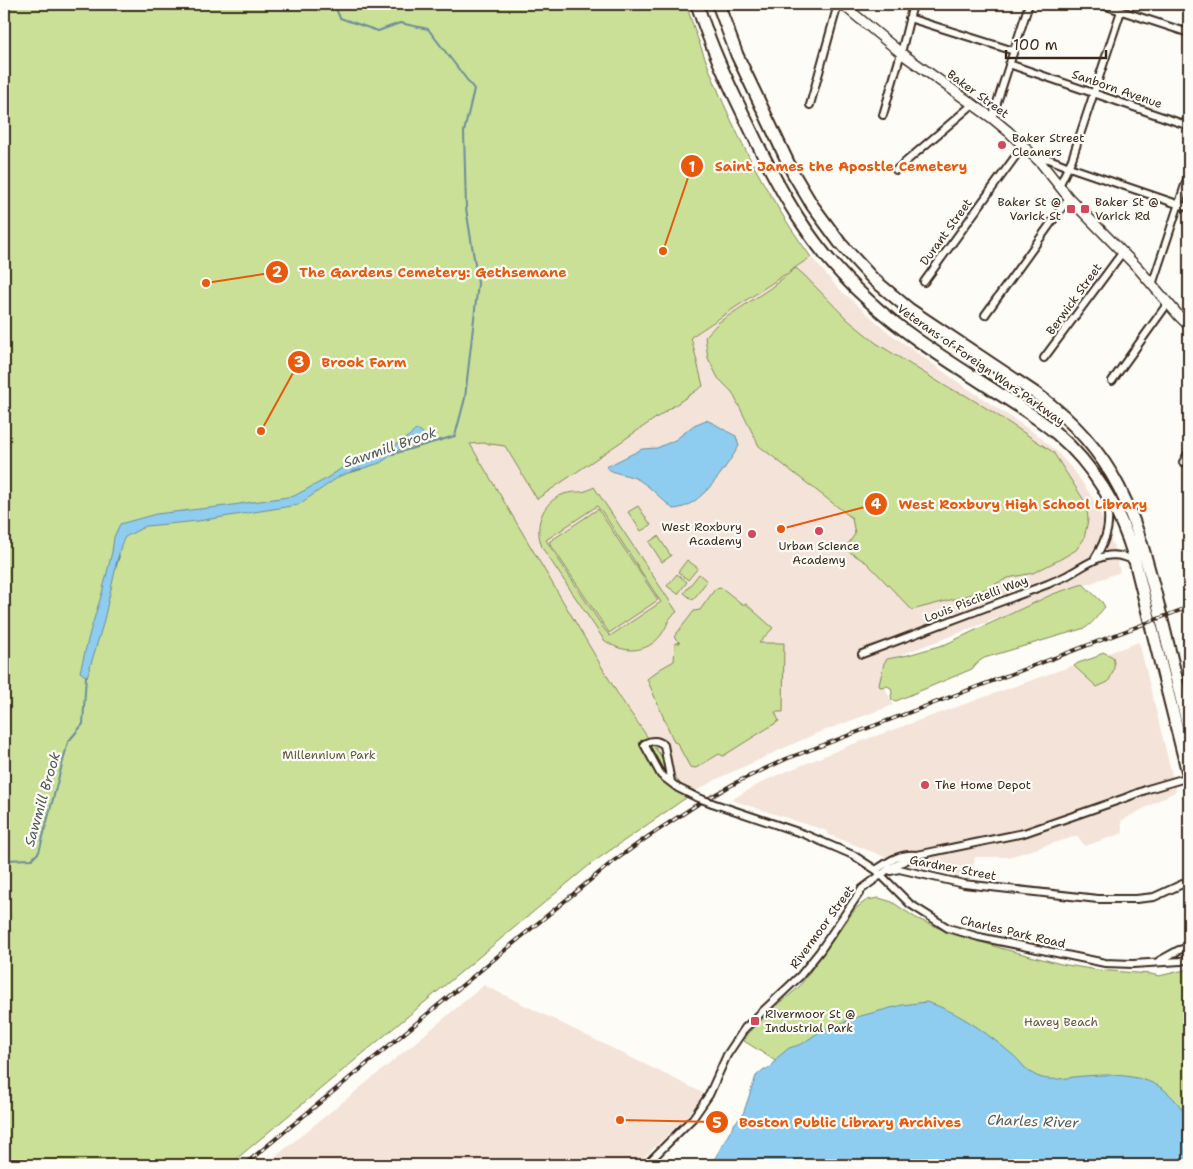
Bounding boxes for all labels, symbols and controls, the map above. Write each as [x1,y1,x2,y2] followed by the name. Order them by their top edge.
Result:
[1006,28,1106,60] scale bar
[1013,35,1058,55] text: 100 m
[944,66,1012,122] street label: Baker Street
[1070,66,1164,112] street label: Sanborn Avenue
[1012,130,1084,160] place label: Baker Street Cleaners
[996,139,1008,151] marker: Baker Street Cleaners
[680,152,977,181] callout: Saint James the Apostle Cemetery
[689,157,696,177] text: 1
[715,157,967,175] text: Saint James the Apostle Cemetery
[998,194,1061,224] place label: Baker St @ Varick St
[1095,194,1159,224] place label: Baker St @ Varick Rd
[916,195,976,269] street label: Durant Street
[1065,203,1077,215] marker: Baker St @ Varick St
[1079,203,1091,215] marker: Baker St @ Varick Rd
[264,258,577,287] callout: The Gardens Cemetery: Gethsemane
[1043,260,1105,338] street label: Berwick Street
[272,262,283,282] text: 2
[299,263,567,281] text: The Gardens Cemetery: Gethsemane
[894,301,1068,429] street label: Veterans of Foreign Wars Parkway
[287,348,417,377] callout: Brook Farm
[294,352,304,372] text: 3
[321,353,407,371] text: Brook Farm
[341,423,439,471] water label: Sawmill Brook
[864,490,1158,519] callout: West Roxbury High School Library
[871,494,882,514] text: 4
[899,495,1147,513] text: West Roxbury High School Library
[662,519,742,549] place label: West Roxbury Academy
[813,525,825,537] marker: Urban Science Academy
[746,528,758,540] marker: West Roxbury Academy
[778,538,860,568] place label: Urban Science Academy
[922,572,1030,626] street label: Louis Piscitelli Way
[282,747,376,763] park label: Millennium Park
[20,750,64,848] water label: Sawmill Brook
[935,777,1031,793] place label: The Home Depot
[919,779,931,791] marker: The Home Depot
[908,852,998,884] street label: Gardner Street
[786,882,858,972] street label: Rivermoor Street
[959,912,1067,952] street label: Charles Park Road
[765,1006,855,1036] place label: Rivermoor St @ Industrial Park
[1024,1014,1098,1030] park label: Havey Beach
[749,1015,761,1027] marker: Rivermoor St @ Industrial Park
[704,1108,972,1137] callout: Boston Public Library Archives
[987,1110,1080,1132] water label: Charles River
[712,1113,722,1133] text: 5
[739,1113,961,1131] text: Boston Public Library Archives

